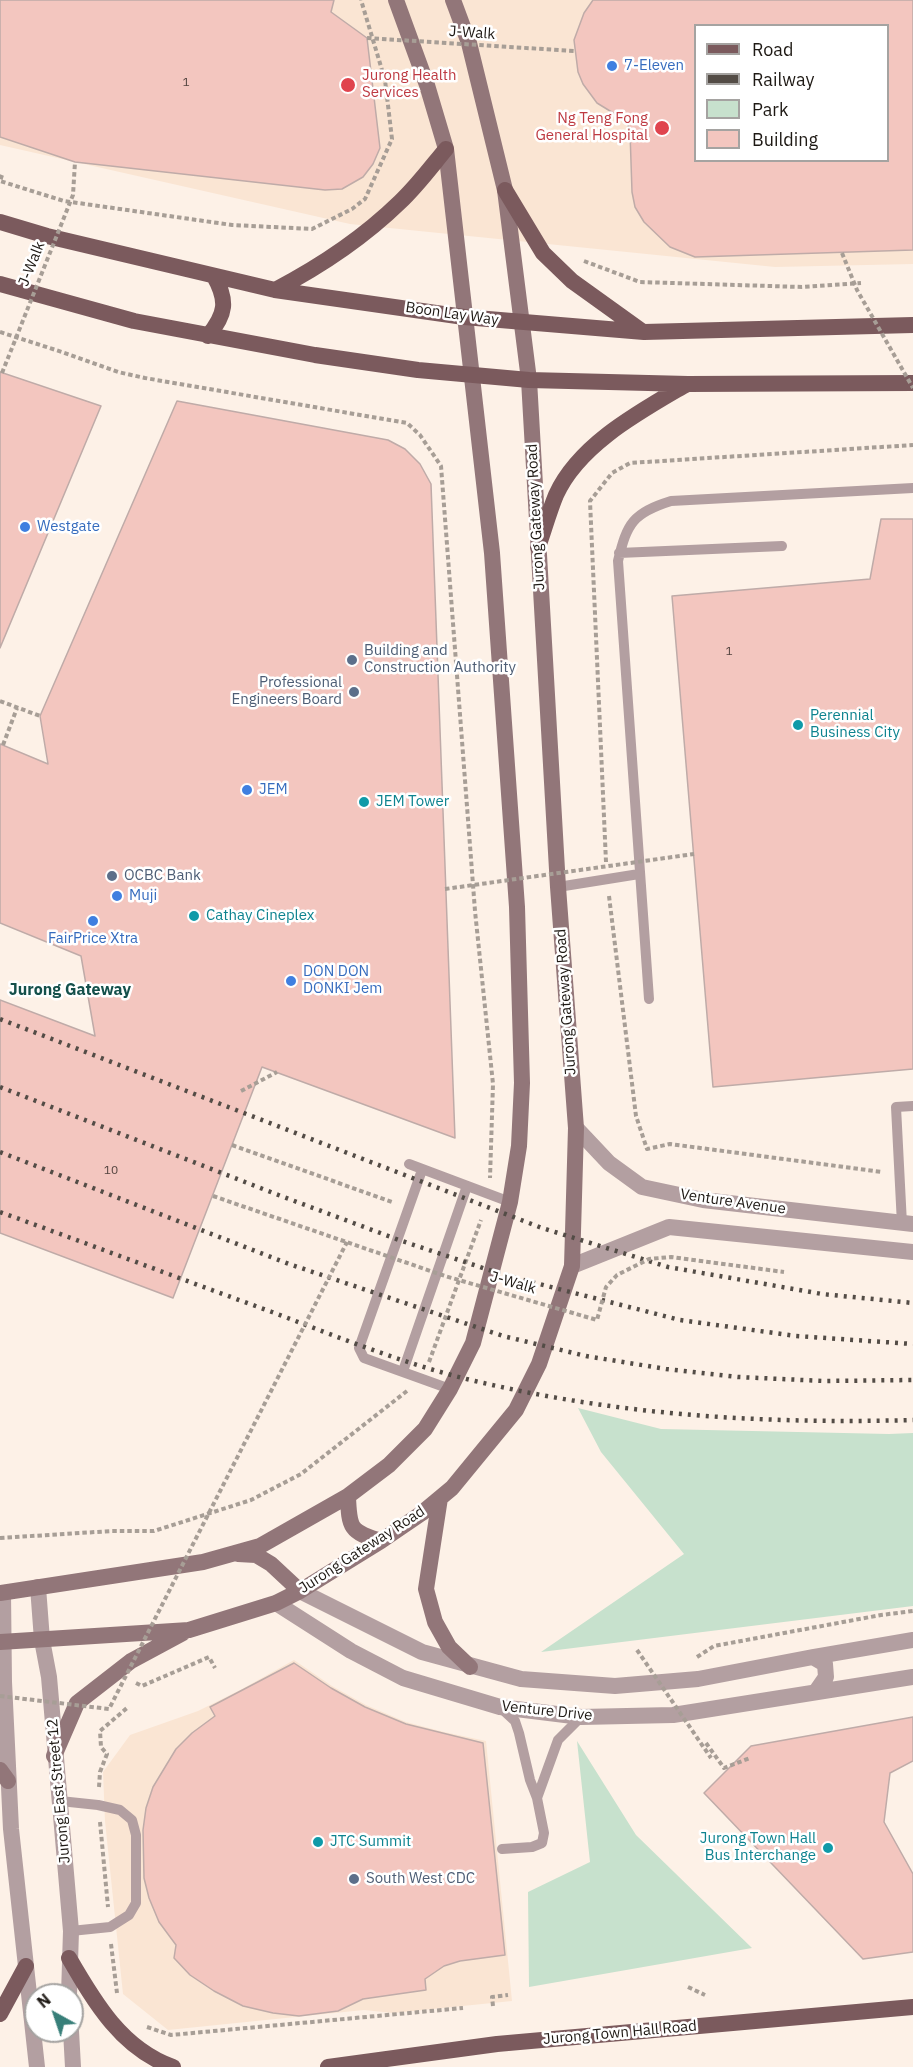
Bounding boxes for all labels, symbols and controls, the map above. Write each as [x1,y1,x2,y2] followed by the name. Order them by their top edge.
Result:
[448,22,496,44] street label: J-Walk
[694,24,889,162] legend
[752,38,793,61] text: Road
[624,57,684,75] place label: 7-Eleven
[605,59,619,73] marker: 7-Eleven
[362,67,457,102] place label: Jurong Health Services
[752,68,814,91] text: Railway
[182,76,190,90] house number: 1
[339,76,357,94] marker: Jurong Health Services
[752,98,788,121] text: Park
[535,110,648,145] place label: Ng Teng Fong General Hospital
[653,119,671,137] marker: Ng Teng Fong General Hospital
[752,128,818,151] text: Building
[15,239,49,289] street label: J-Walk
[404,299,500,329] street label: Boon Lay Way
[523,443,549,591] street label: Jurong Gateway Road
[37,518,100,536] place label: Westgate
[18,520,32,534] marker: Westgate
[364,642,516,677] place label: Building and Construction Authority
[725,645,733,659] house number: 1
[345,653,359,667] marker: Building and Construction Authority
[231,674,342,709] place label: Professional Engineers Board
[347,685,361,699] marker: Professional Engineers Board
[810,707,900,742] place label: Perennial Business City
[791,718,805,732] marker: Perennial Business City
[259,781,288,799] place label: JEM
[240,783,254,797] marker: JEM
[376,793,449,811] place label: JEM Tower
[357,795,371,809] marker: JEM Tower
[124,867,201,885] place label: OCBC Bank
[105,869,119,883] marker: OCBC Bank
[129,887,157,905] place label: Muji
[110,889,124,903] marker: Muji
[206,907,314,925] place label: Cathay Cineplex
[187,909,201,923] marker: Cathay Cineplex
[86,914,100,928] marker: FairPrice Xtra
[552,928,580,1076] street label: Jurong Gateway Road
[48,930,138,948] place label: FairPrice Xtra
[303,963,382,998] place label: DON DON DONKI Jem
[284,974,298,988] marker: DON DON DONKI Jem
[9,980,131,1000] district label: Jurong Gateway
[104,1164,118,1178] house number: 10
[679,1186,787,1218] street label: Venture Avenue
[488,1268,538,1298] street label: J-Walk
[296,1503,428,1597] street label: Jurong Gateway Road
[501,1697,593,1725] street label: Venture Drive
[44,1718,74,1864] street label: Jurong East Street 12
[700,1830,816,1865] place label: Jurong Town Hall Bus Interchange
[330,1833,411,1851] place label: JTC Summit
[311,1835,325,1849] marker: JTC Summit
[821,1841,835,1855] marker: Jurong Town Hall Bus Interchange
[366,1870,475,1888] place label: South West CDC
[347,1872,361,1886] marker: South West CDC
[24,1983,84,2043] north arrow
[33,1989,55,2012] text: N
[542,2017,698,2049] street label: Jurong Town Hall Road

